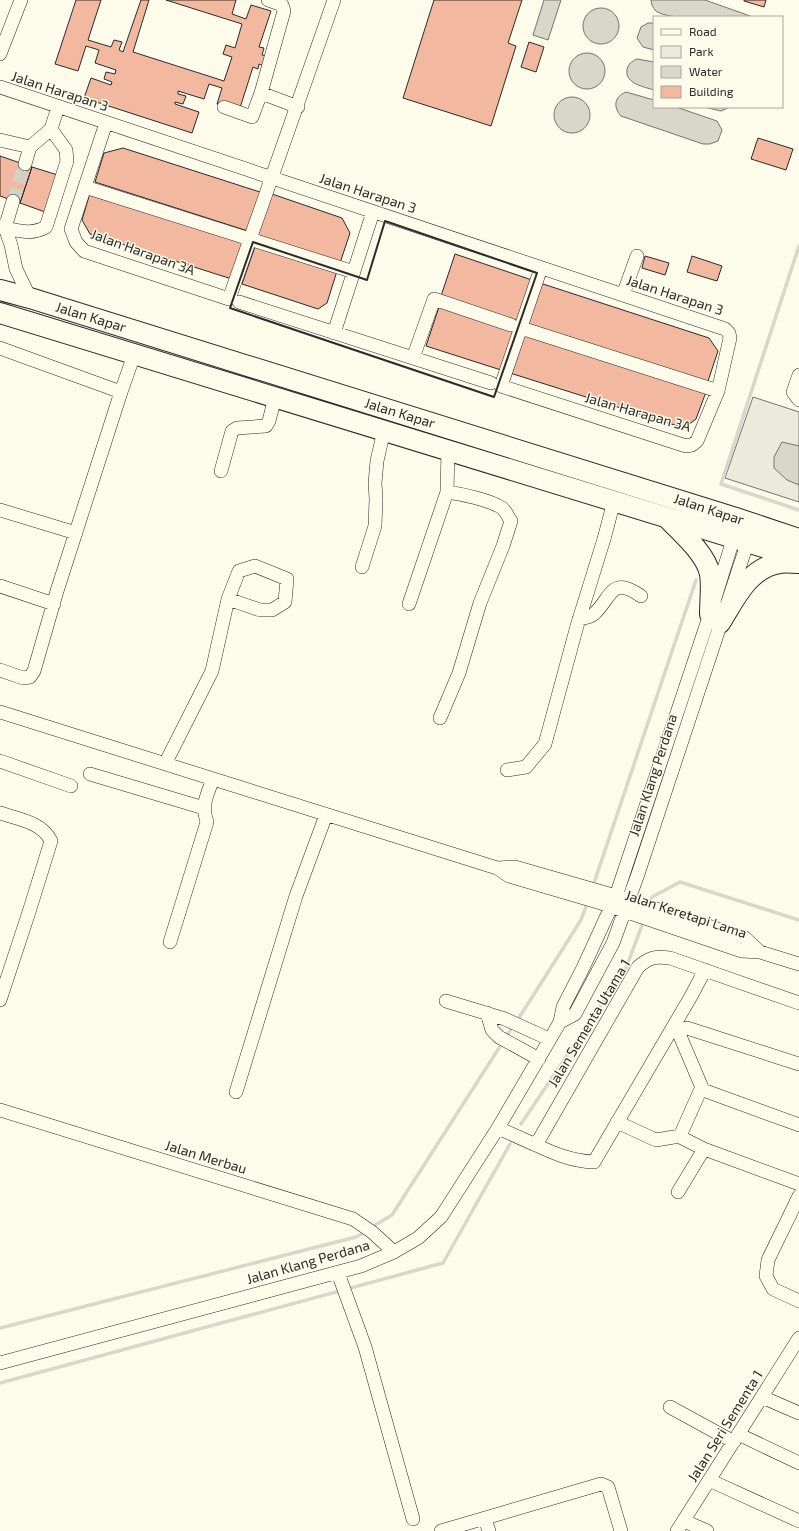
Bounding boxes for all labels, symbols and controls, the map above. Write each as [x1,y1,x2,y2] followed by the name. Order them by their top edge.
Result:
[653,16,783,108] legend
[689,24,717,38] text: Road
[689,44,714,58] text: Park
[689,64,723,78] text: Water
[10,67,111,114] street label: Jalan Harapan 3
[689,84,734,98] text: Building
[318,169,419,216] street label: Jalan Harapan 3
[89,225,198,278] street label: Jalan Harapan 3A
[625,271,726,318] street label: Jalan Harapan 3
[54,298,129,335] street label: Jalan Kapar
[583,388,693,435] street label: Jalan Harapan 3A
[363,394,438,431] street label: Jalan Kapar
[672,489,747,528] street label: Jalan Kapar
[625,712,680,838] street label: Jalan Klang Perdana
[623,886,749,941] street label: Jalan Keretapi Lama
[544,956,633,1090] street label: Jalan Sementa Utama 1
[163,1136,249,1177] street label: Jalan Merbau
[244,1236,371,1287] street label: Jalan Klang Perdana
[683,1367,766,1485] street label: Jalan Seri Sementa 1

